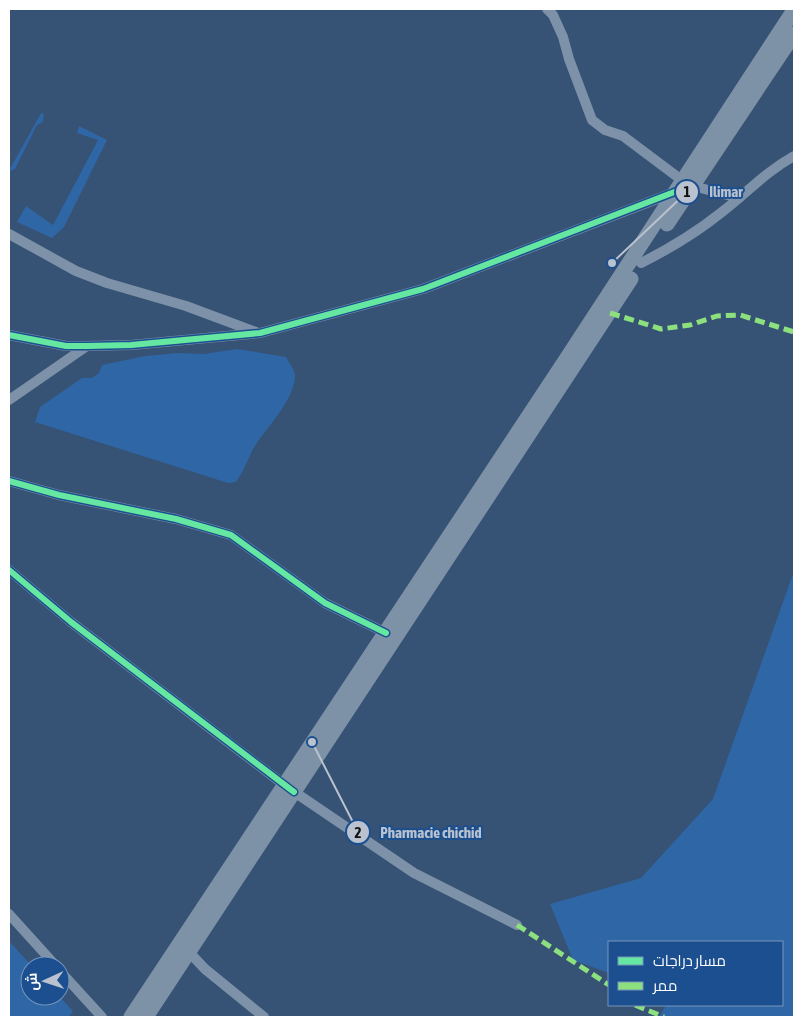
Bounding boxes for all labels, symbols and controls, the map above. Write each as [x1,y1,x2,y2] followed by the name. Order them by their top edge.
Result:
[675,177,753,207] callout: Ilimar
[683,183,691,200] text: 1
[709,183,743,200] text: Ilimar
[345,817,491,847] callout: Pharmacie chichid
[354,824,362,841] text: 2
[380,824,482,841] text: Pharmacie chichid
[608,941,783,1006] legend
[653,952,726,970] text: مسار دراجات
[20,956,70,1006] north arrow
[24,972,41,991] text: ش
[652,977,677,995] text: ممر

